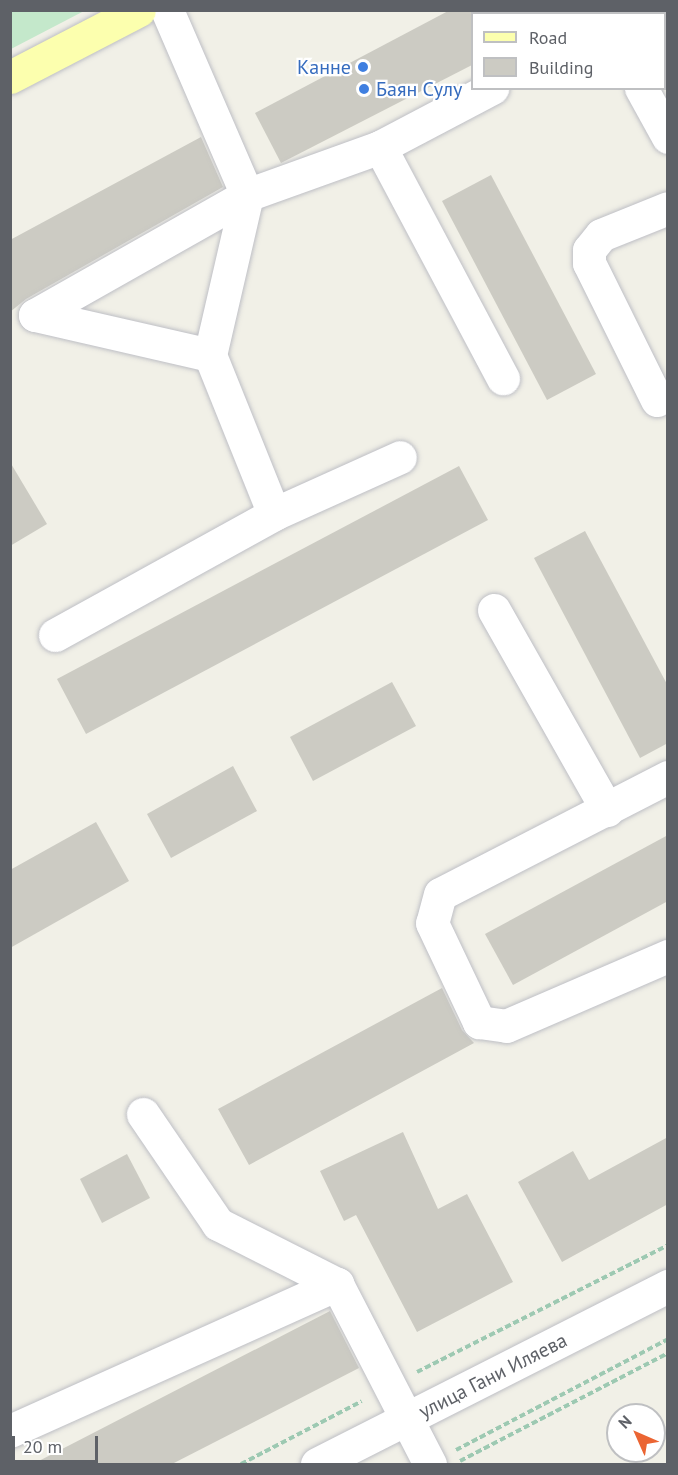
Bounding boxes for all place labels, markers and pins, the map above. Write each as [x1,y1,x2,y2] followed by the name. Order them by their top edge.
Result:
[297,55,351,79] place label: Канне
[356,60,370,74] marker: Канне
[376,77,462,101] place label: Баян Сулу
[357,82,371,96] marker: Баян Сулу

